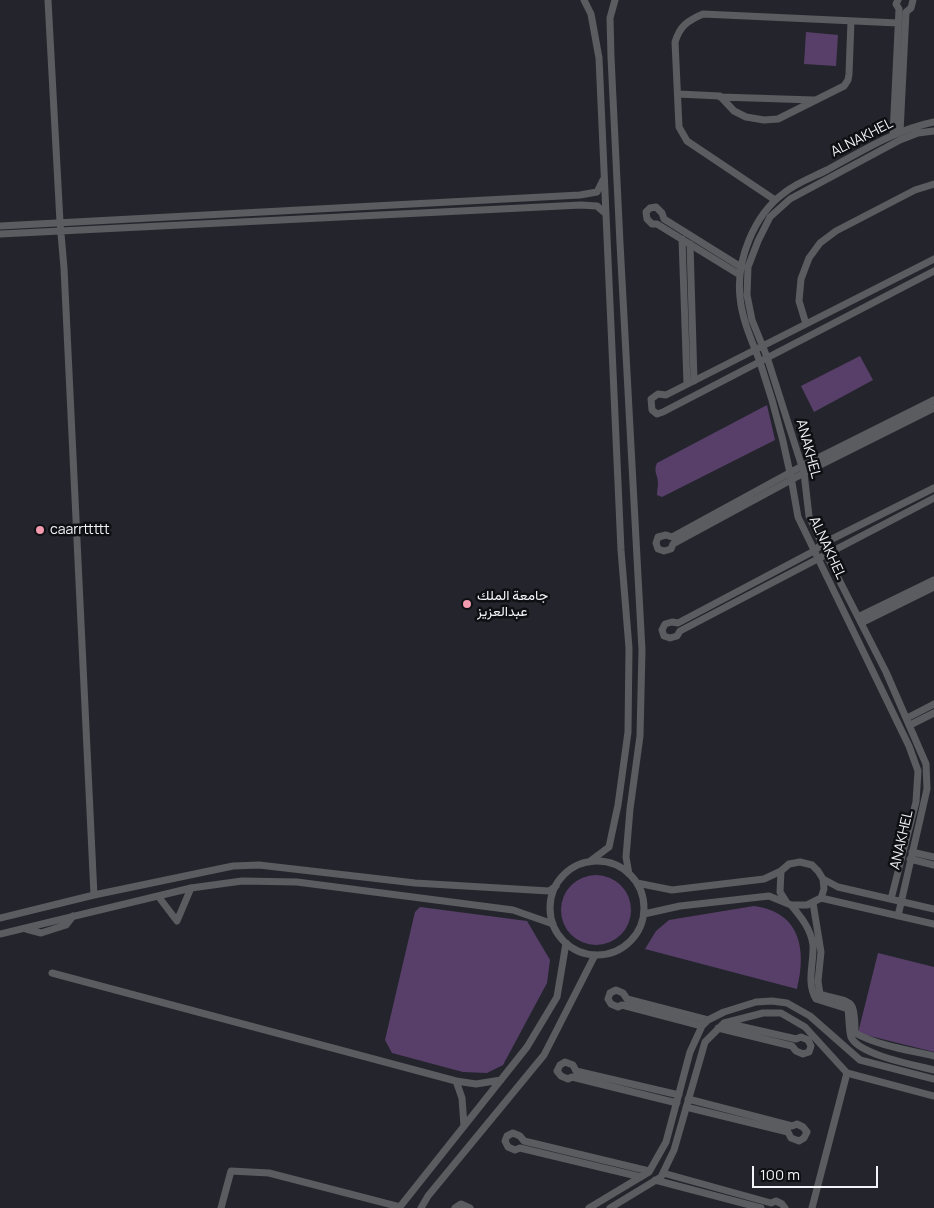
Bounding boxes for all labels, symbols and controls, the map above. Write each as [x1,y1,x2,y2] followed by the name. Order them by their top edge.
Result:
[828,115,896,161] street label: ALNAKHEL
[792,418,824,480] street label: ANAKHEL
[805,514,849,582] street label: ALNAKHEL
[50,522,110,538] place label: caarrttttt
[34,524,46,536] marker: caarrttttt
[477,588,548,620] place label: جامعة الملك عبدالعزيز
[461,598,473,610] marker: جامعة الملك عبدالعزيز
[887,809,917,871] street label: ANAKHEL
[754,1156,880,1188] scale bar
[760,1164,800,1185] text: 100 m

